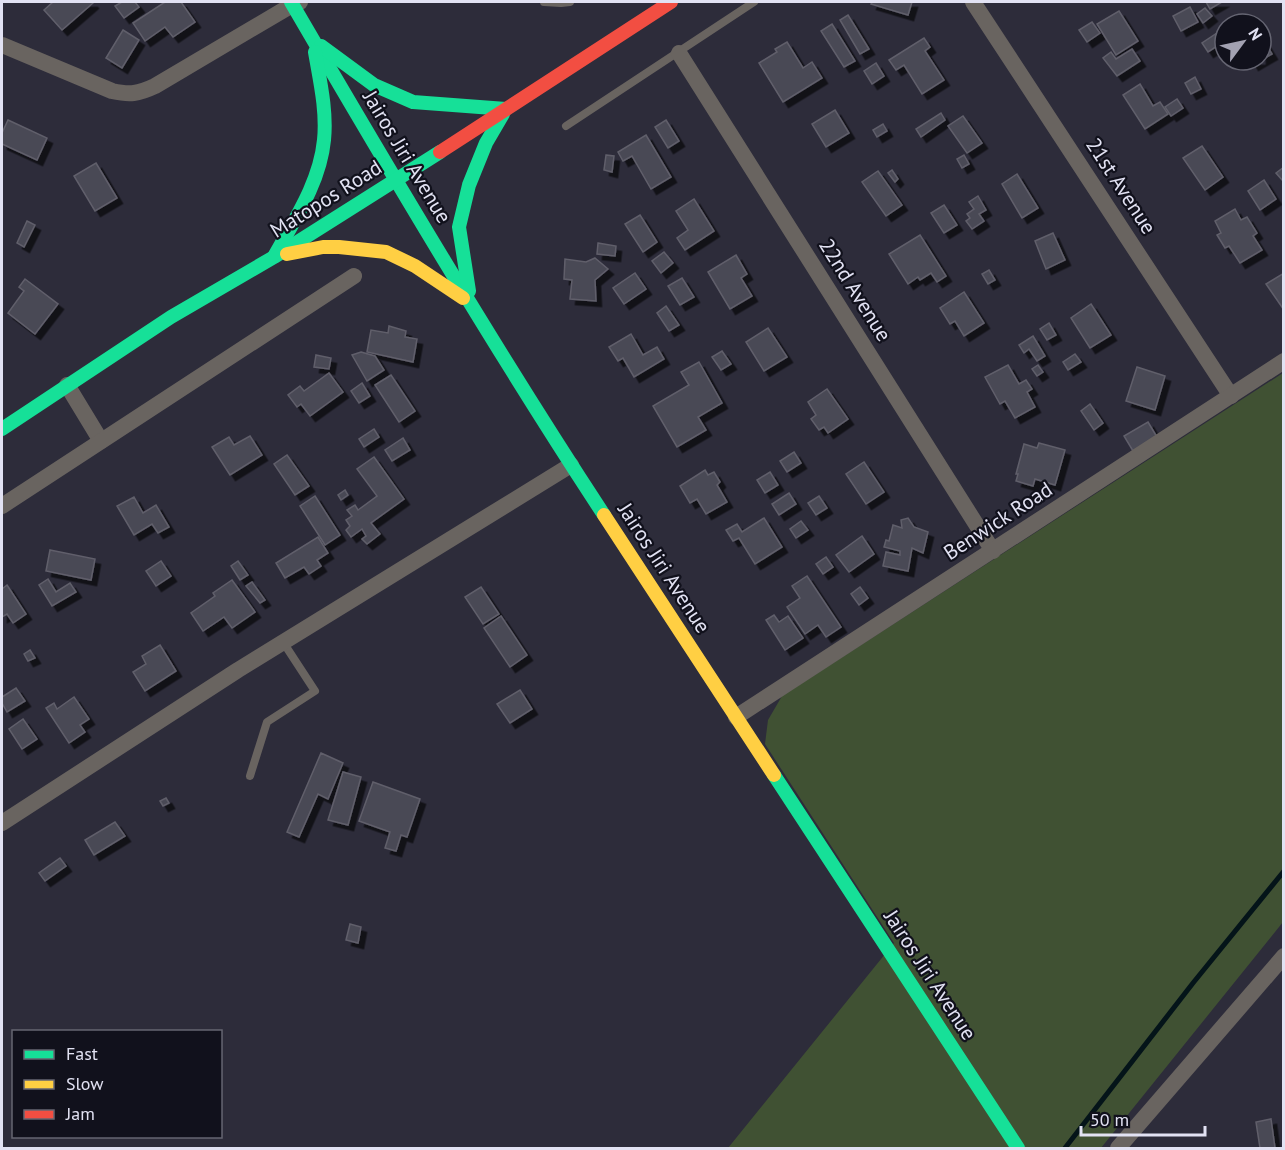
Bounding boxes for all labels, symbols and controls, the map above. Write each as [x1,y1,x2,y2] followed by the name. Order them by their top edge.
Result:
[1213,12,1273,72] north arrow
[1244,24,1267,44] text: N
[357,85,458,228] street label: Jairos Jiri Avenue
[1080,133,1163,239] street label: 21st Avenue
[265,154,387,244] street label: Matopos Road
[813,233,898,346] street label: 22nd Avenue
[938,475,1057,566] street label: Benwick Road
[612,497,717,638] street label: Jairos Jiri Avenue
[878,904,983,1045] street label: Jairos Jiri Avenue
[12,1030,222,1138] legend
[66,1042,98,1065] text: Fast
[66,1072,104,1095] text: Slow
[1081,1099,1206,1137] scale bar
[65,1102,95,1125] text: Jam
[1090,1108,1129,1131] text: 50 m

